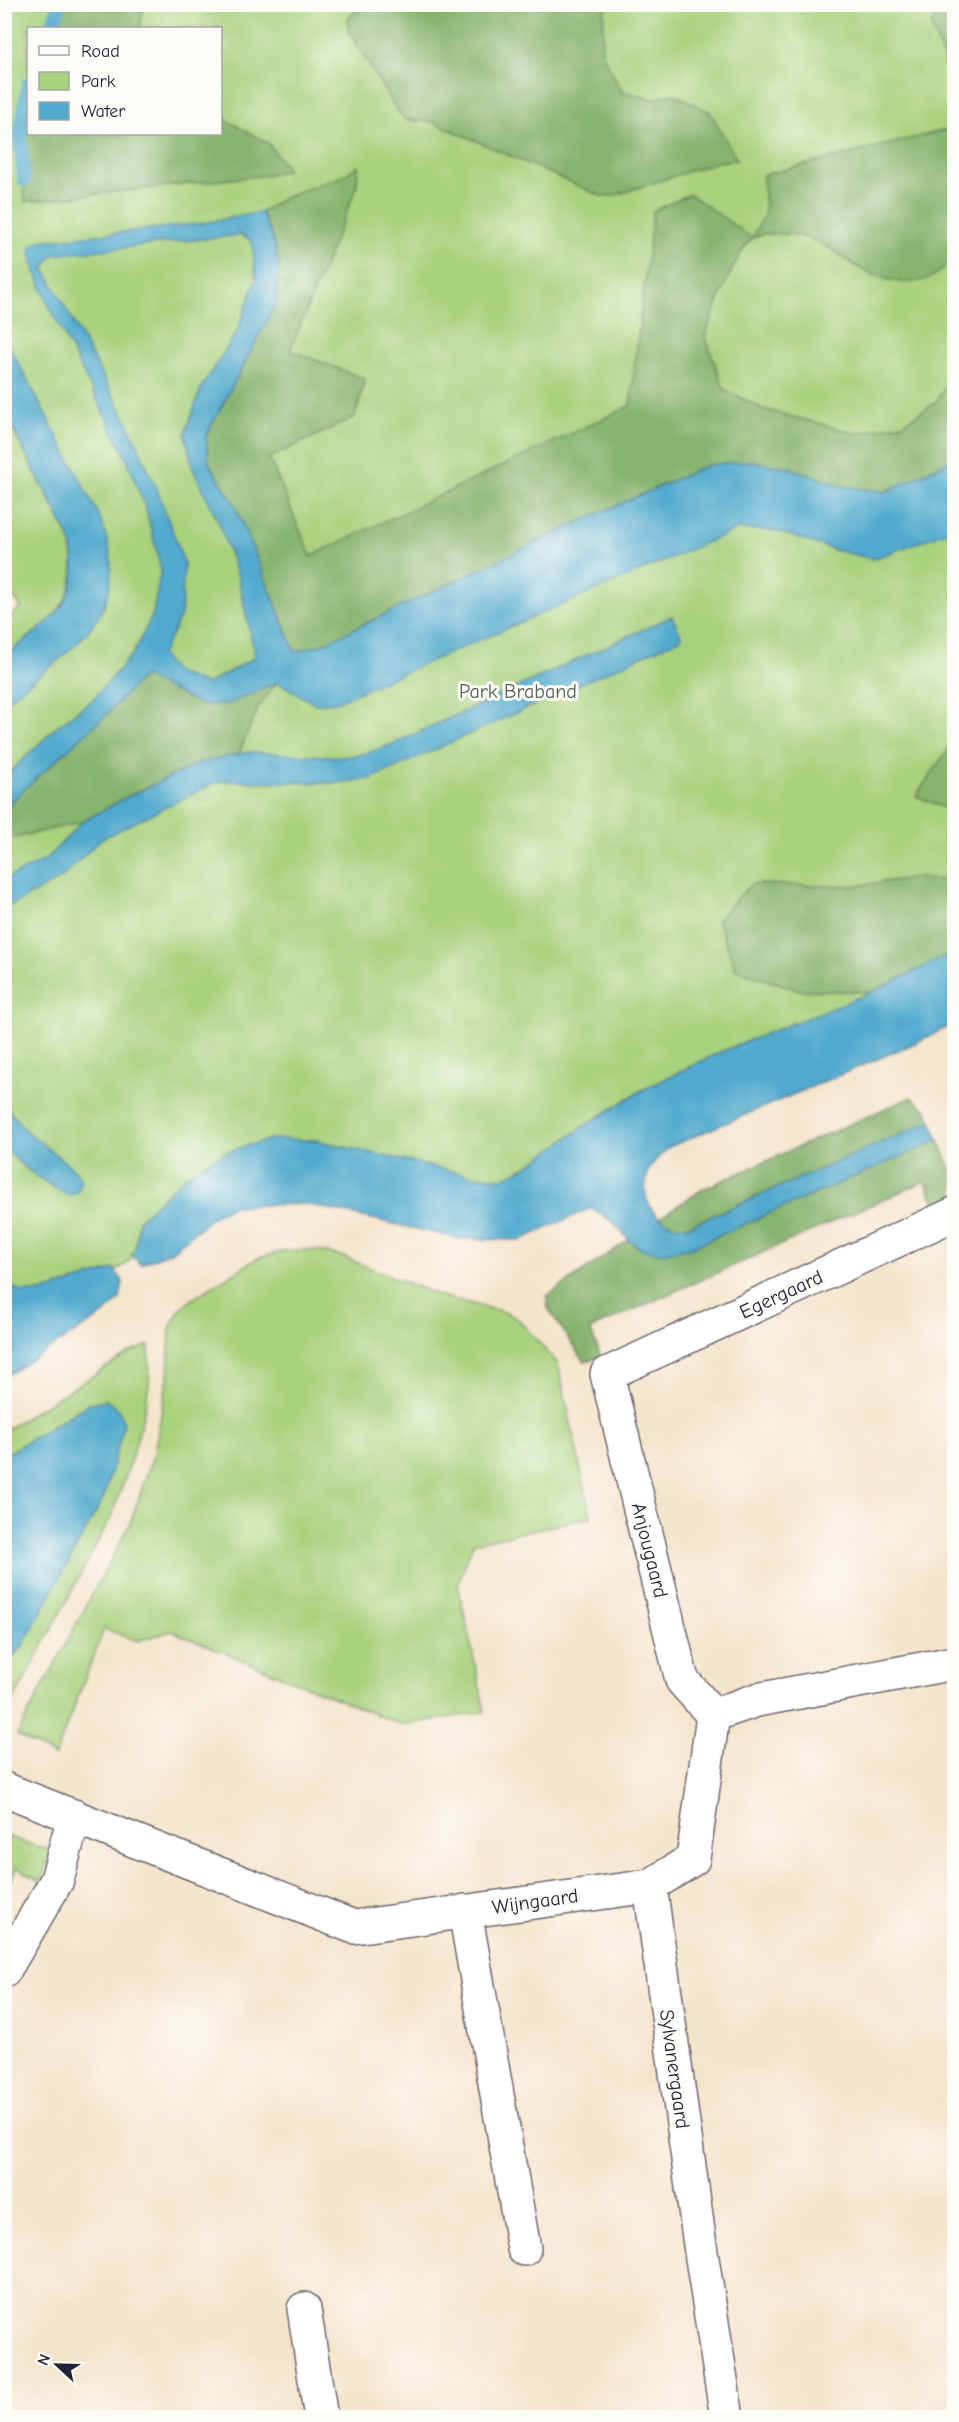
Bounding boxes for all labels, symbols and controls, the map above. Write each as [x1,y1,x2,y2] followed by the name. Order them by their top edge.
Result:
[27,27,222,135] legend
[81,41,120,62] text: Road
[81,71,116,92] text: Park
[81,101,126,122] text: Water
[459,680,577,703] park label: Park Braband
[736,1265,826,1324] street label: Egergaard
[627,1500,672,1600] street label: Anjougaard
[490,1884,580,1919] street label: Wijngaard
[655,2008,694,2130] street label: Sylvanergaard
[27,2335,87,2395] north arrow
[34,2352,54,2368] text: N

